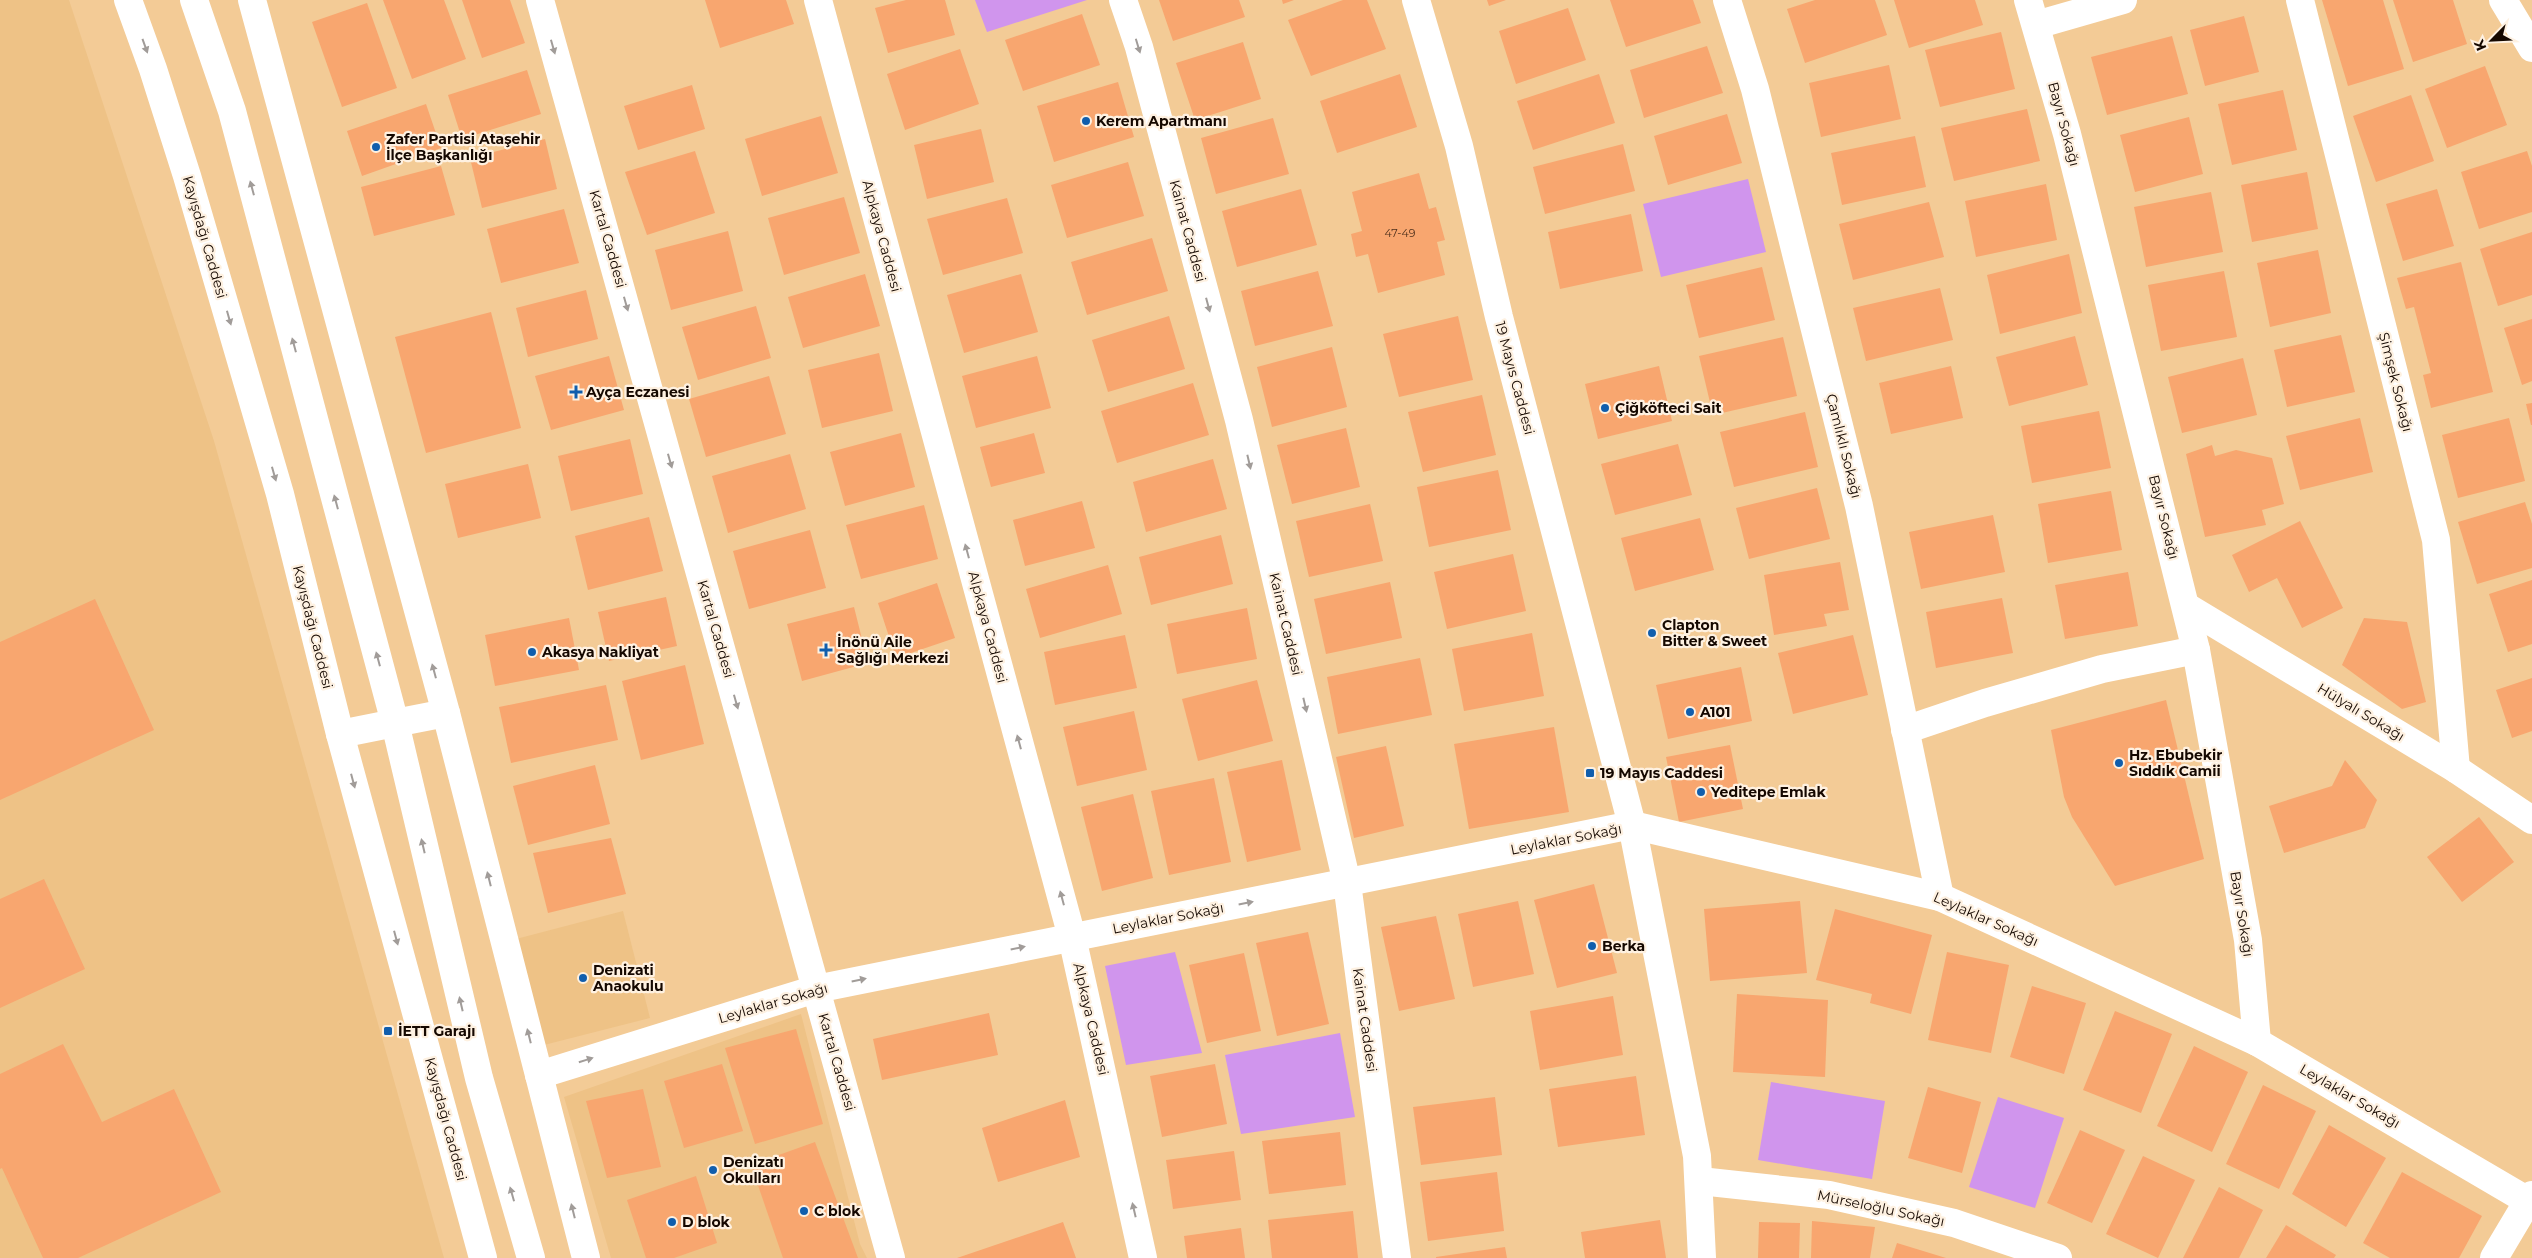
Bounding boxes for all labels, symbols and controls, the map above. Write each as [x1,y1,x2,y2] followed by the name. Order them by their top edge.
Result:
[2467,15,2517,65] north arrow
[2470,36,2490,54] text: K
[141,39,149,54] one-way arrow
[550,39,558,54] one-way arrow
[1135,39,1143,54] one-way arrow
[2044,80,2084,168] street label: Bayır Sokağı
[1096,112,1227,130] place label: Kerem Apartmanı
[1080,115,1092,127] marker: Kerem Apartmanı
[386,130,540,164] place label: Zafer Partisi Ataşehir İlçe Başkanlığı
[370,141,382,153] marker: Zafer Partisi Ataşehir İlçe Başkanlığı
[179,174,231,300] street label: Kayışdağı Caddesi
[858,178,906,294] street label: Alpkaya Caddesi
[1166,178,1210,284] street label: Kainat Caddesi
[248,180,256,195] one-way arrow
[585,188,631,290] street label: Kartal Caddesi
[1385,226,1416,240] house number: 47-49
[622,297,630,312] one-way arrow
[1204,297,1212,312] one-way arrow
[225,311,233,326] one-way arrow
[1491,319,1539,437] street label: 19 Mayıs Caddesi
[2375,330,2417,434] street label: Şimşek Sokağı
[290,337,298,352] one-way arrow
[585,383,689,401] place label: Ayça Eczanesi
[570,386,582,398] marker: Ayça Eczanesi
[1822,392,1866,500] street label: Çamlıklı Sokağı
[1615,399,1722,417] place label: Çiğköfteci Sait
[1599,402,1611,414] marker: Çiğköfteci Sait
[666,453,674,468] one-way arrow
[1245,454,1253,469] one-way arrow
[271,467,279,482] one-way arrow
[2145,473,2183,561] street label: Bayır Sokağı
[332,494,340,509] one-way arrow
[963,544,971,559] one-way arrow
[289,563,337,691] street label: Kayışdağı Caddesi
[964,569,1012,685] street label: Alpkaya Caddesi
[1265,571,1307,677] street label: Kainat Caddesi
[693,578,739,680] street label: Kartal Caddesi
[1662,616,1767,650] place label: Clapton Bitter & Sweet
[1646,627,1658,639] marker: Clapton Bitter & Sweet
[837,633,948,667] place label: İnönü Aile Sağlığı Merkezi
[541,643,659,661] place label: Akasya Nakliyat
[819,643,833,657] marker: İnönü Aile Sağlığı Merkezi
[526,646,538,658] marker: Akasya Nakliyat
[373,651,381,666] one-way arrow
[430,663,438,678] one-way arrow
[2314,679,2408,745] street label: Hülyalı Sokağı
[733,694,741,709] one-way arrow
[1302,698,1310,714] one-way arrow
[1699,703,1731,721] place label: A101
[1684,706,1696,718] marker: A101
[1015,734,1023,749] one-way arrow
[2129,746,2222,780] place label: Hz. Ebubekir Sıddık Camii
[2113,757,2125,769] marker: Hz. Ebubekir Sıddık Camii
[1600,764,1723,782] place label: 19 Mayıs Caddesi
[1584,767,1596,779] marker: 19 Mayıs Caddesi
[350,774,358,789] one-way arrow
[1710,783,1826,801] place label: Yeditepe Emlak
[1695,786,1707,798] marker: Yeditepe Emlak
[1509,819,1623,859] street label: Leylaklar Sokağı
[419,838,427,853] one-way arrow
[2226,870,2258,958] street label: Bayır Sokağı
[485,871,493,886] one-way arrow
[1931,888,2041,950] street label: Leylaklar Sokağı
[1058,891,1066,906] one-way arrow
[1111,898,1225,938] street label: Leylaklar Sokağı
[1239,898,1255,906] one-way arrow
[392,931,400,946] one-way arrow
[1602,937,1645,955] place label: Berka
[1586,940,1598,952] marker: Berka
[1011,943,1027,951] one-way arrow
[592,961,664,995] place label: Denizati Anaokulu
[1069,961,1113,1077] street label: Alpkaya Caddesi
[1349,967,1381,1073] street label: Kainat Caddesi
[577,972,589,984] marker: Denizati Anaokulu
[852,976,868,984] one-way arrow
[716,979,830,1027] street label: Leylaklar Sokağı
[457,996,465,1011] one-way arrow
[814,1011,860,1113] street label: Kartal Caddesi
[398,1022,475,1040] place label: İETT Garajı
[382,1025,394,1037] marker: İETT Garajı
[525,1029,533,1044] one-way arrow
[421,1055,471,1183] street label: Kayışdağı Caddesi
[578,1056,593,1064] one-way arrow
[2297,1060,2403,1132] street label: Leylaklar Sokağı
[723,1153,784,1187] place label: Denizatı Okulları
[707,1164,719,1176] marker: Denizatı Okulları
[1816,1186,1946,1230] street label: Mürseloğlu Sokağı
[508,1187,516,1202] one-way arrow
[814,1202,861,1220] place label: C blok
[1130,1203,1138,1218] one-way arrow
[568,1204,576,1219] one-way arrow
[798,1205,810,1217] marker: C blok
[682,1213,731,1231] place label: D blok
[666,1216,678,1228] marker: D blok

